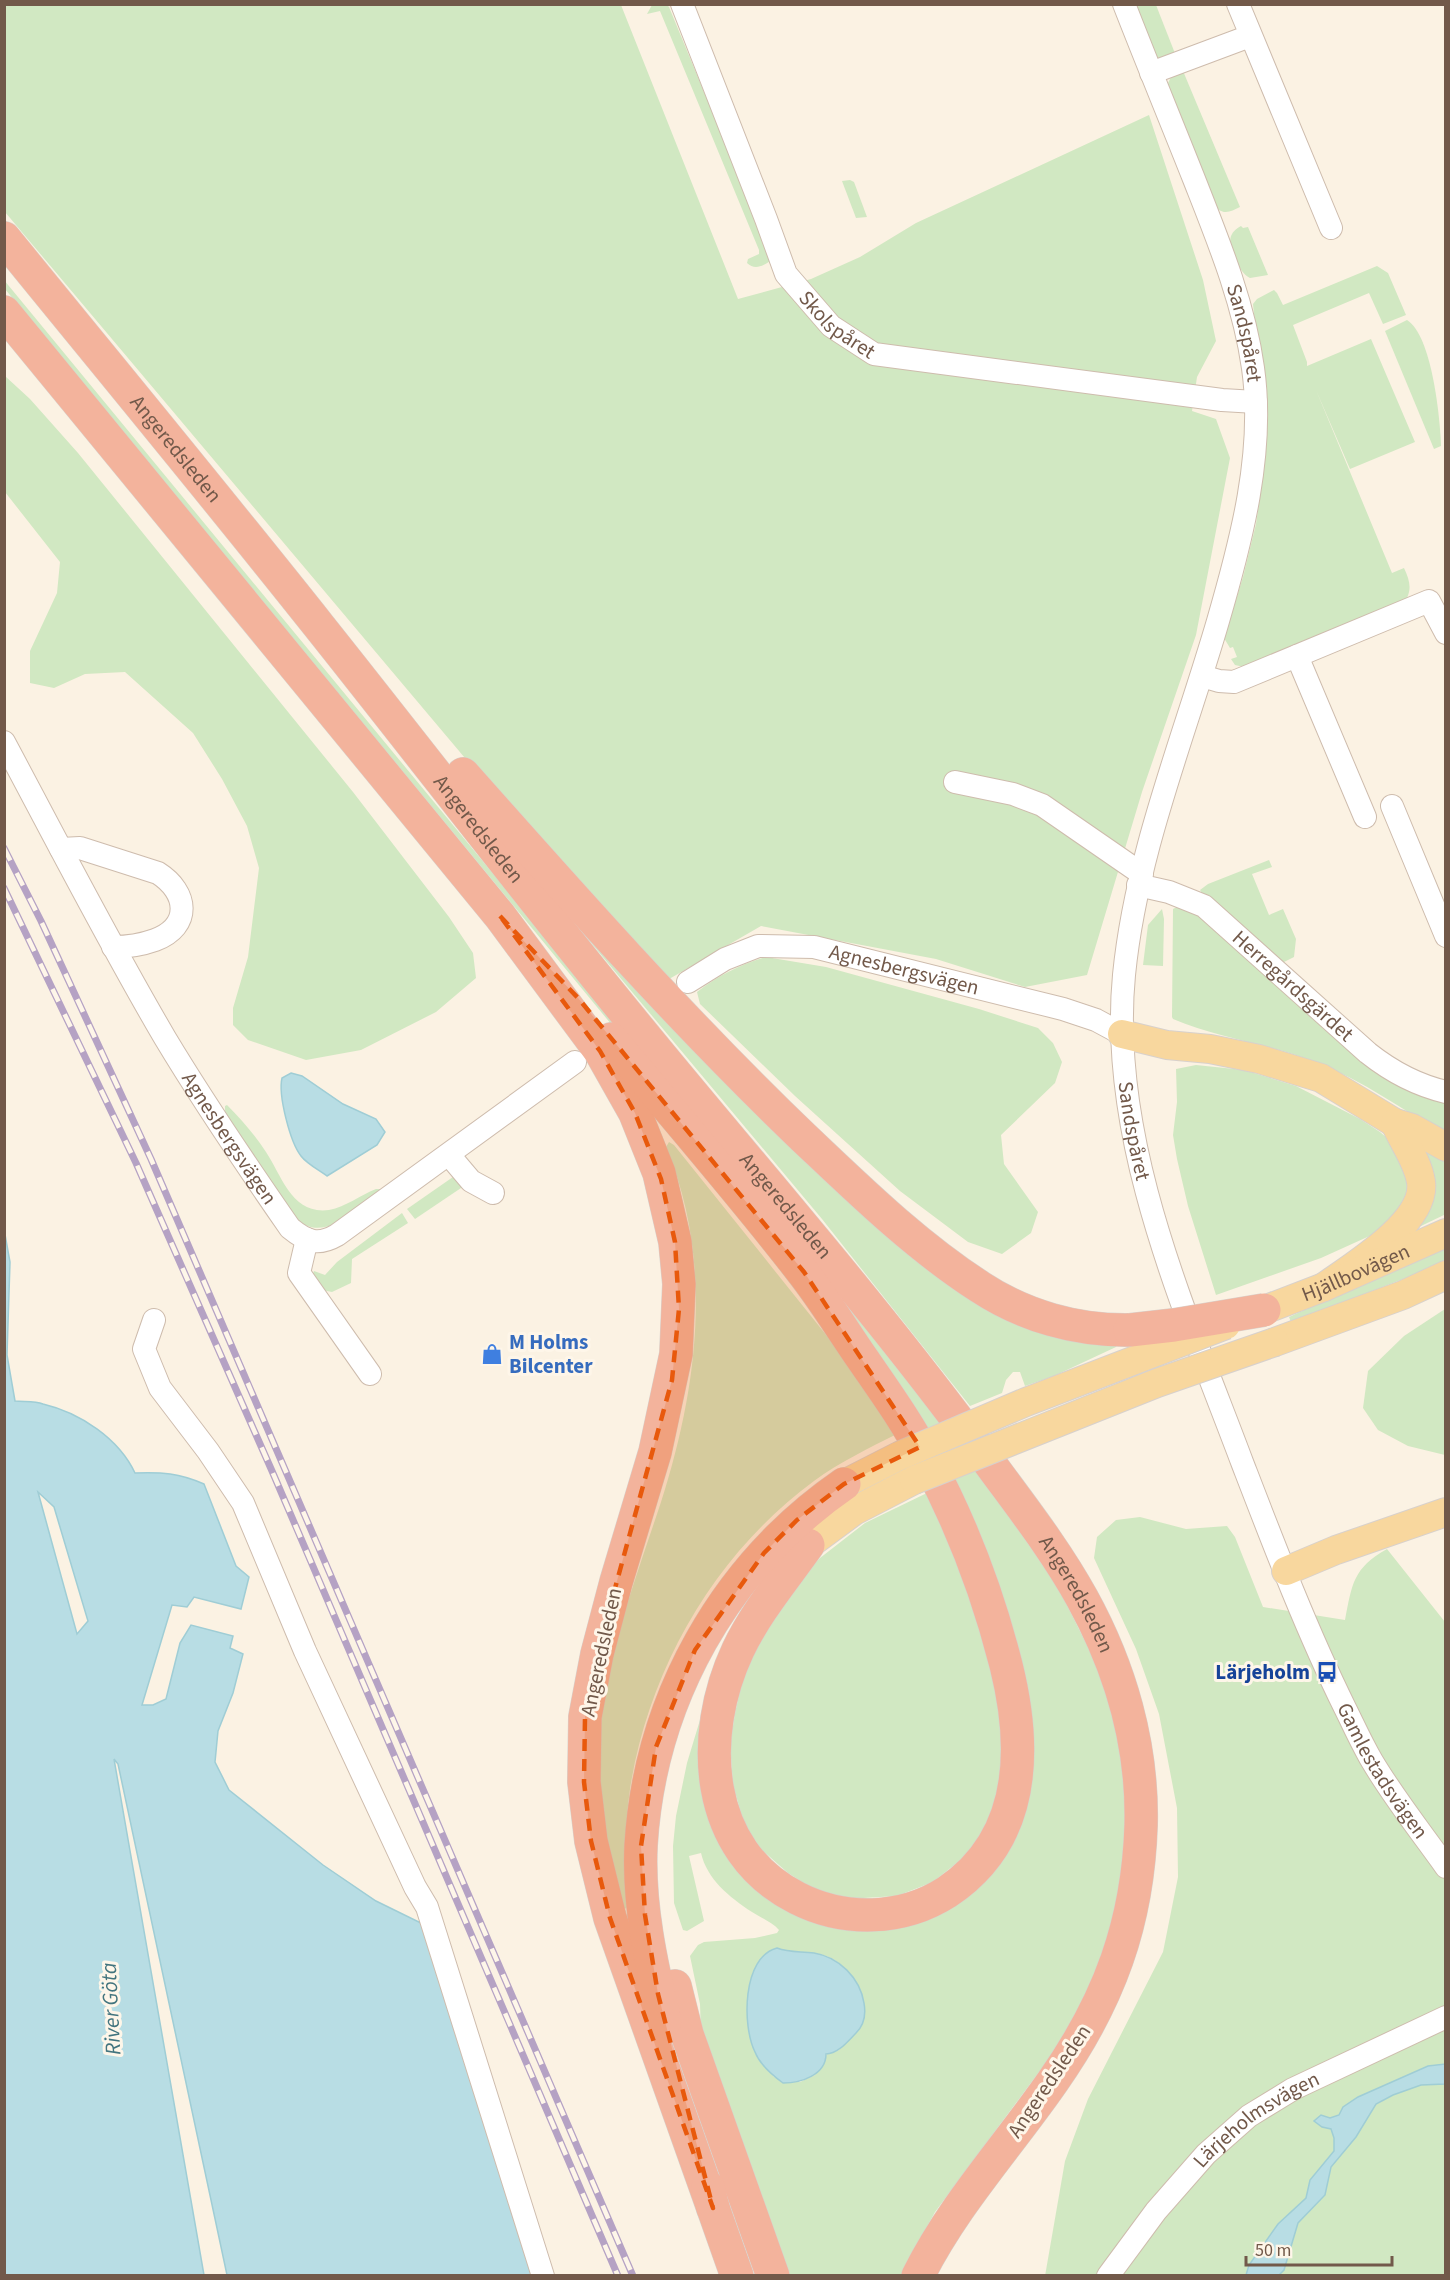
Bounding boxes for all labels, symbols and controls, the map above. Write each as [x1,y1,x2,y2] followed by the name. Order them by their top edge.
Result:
[1219,280,1270,384] street label: Sandspåret
[792,284,881,366] street label: Skolspåret
[123,388,229,509] street label: Angeredsleden
[427,768,531,890] street label: Angeredsleden
[1226,923,1360,1048] street label: Herregårdsgärdet
[826,936,982,1003] street label: Agnesbergsvägen
[174,1066,284,1210] street label: Agnesbergsvägen
[1110,1080,1158,1183] street label: Sandspåret
[732,1146,839,1265] street label: Angeredsleden
[1297,1236,1415,1309] street label: Hjällbovägen
[509,1327,593,1381] place label: M Holms Bilcenter
[480,1342,504,1366] shop icon: M Holms Bilcenter
[1032,1529,1121,1657] street label: Angeredsleden
[573,1585,629,1719] street label: Angeredsleden
[1215,1657,1310,1687] place label: Lärjeholm
[1315,1660,1339,1684] bus stop icon: Lärjeholm
[1330,1697,1436,1845] street label: Gamlestadsvägen
[93,1962,129,2056] water label: River Göta
[1000,2018,1098,2144] street label: Angeredsleden
[1186,2064,1324,2174] street label: Lärjeholmsvägen
[1246,2229,1392,2267] scale bar
[1255,2238,1291,2263] text: 50 m

